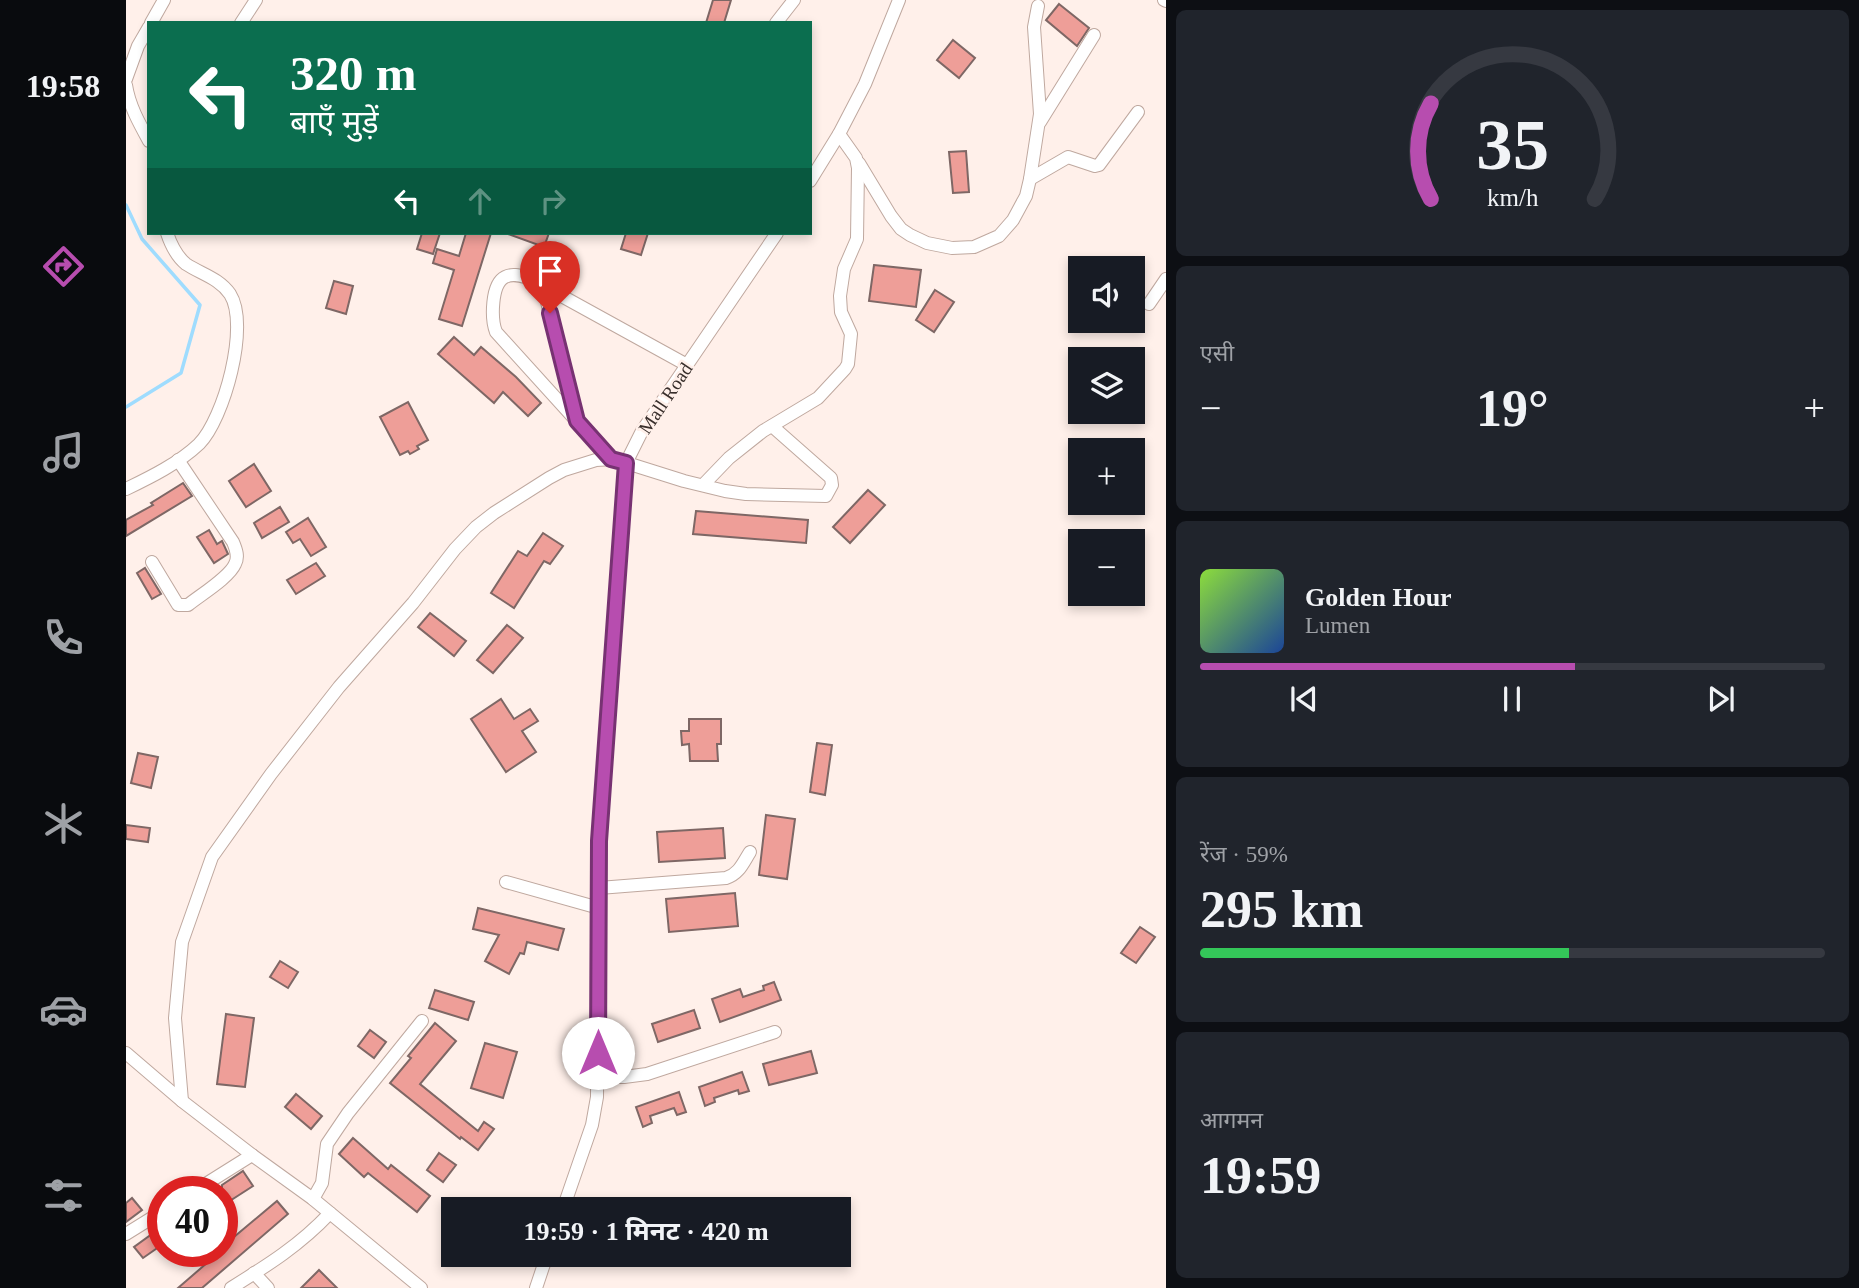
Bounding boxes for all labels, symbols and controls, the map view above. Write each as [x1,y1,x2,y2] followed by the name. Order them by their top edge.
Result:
[290,46,417,101] text: 320 m
[175,49,266,140] icon: left
[26,68,100,104] text: 19:58
[290,104,379,140] text: बाएँ मुड़ें
[1476,104,1549,185] text: 35
[388,182,426,220] icon: left
[461,182,499,220] icon: ahead
[534,182,572,220] icon: right
[1487,184,1539,211] text: km/h
[520,241,580,313] pin
[39,242,88,291] icon: directions
[531,252,569,290] icon: arrive
[1068,256,1145,606] map controls
[1068,256,1145,333] button: sound
[1200,341,1234,366] text: एसी
[1068,347,1145,424] button: layers
[634,359,697,438] street label: Mall Road
[1476,380,1549,437] text: 19°
[1200,387,1221,429] text: −
[1804,387,1825,429] text: +
[39,428,88,477] icon: music
[1068,438,1145,515] button: +
[1068,529,1145,606] button: −
[1305,583,1452,612] text: Golden Hour
[39,613,88,662] icon: phone
[1305,613,1370,638] text: Lumen
[1285,680,1323,718] icon: previous
[1493,680,1531,718] icon: pause
[1702,680,1740,718] icon: next
[39,799,88,848] icon: climate
[1200,842,1288,867] text: रेंज · 59%
[1200,881,1363,938] text: 295 km
[39,985,88,1034] icon: car
[561,1016,635,1090] position arrow
[1200,1108,1263,1133] text: आगमन
[1200,1147,1321,1204] text: 19:59
[39,1171,88,1220] icon: filters
[147,1176,238,1267] speed limit sign: 40
[523,1217,769,1246] text: 19:59 · 1 मिनट · 420 m

